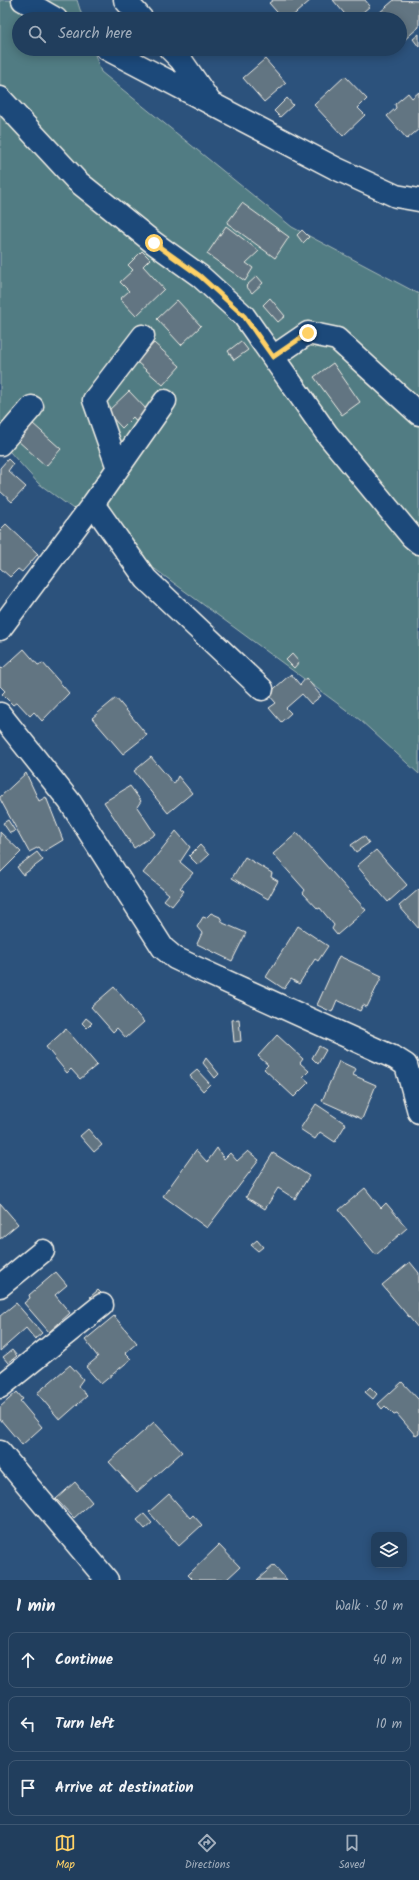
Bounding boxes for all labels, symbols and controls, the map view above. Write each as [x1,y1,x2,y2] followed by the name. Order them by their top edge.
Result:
[12,12,407,56] search box
[58,22,132,46] text: Search here
[26,23,48,45] icon: search
[145,234,163,252] route start
[299,324,317,342] route end
[371,1532,407,1568] map controls
[371,1532,407,1568] button: layers
[16,1593,55,1620] text: 1 min
[335,1596,403,1617] text: Walk · 50 m
[55,1648,113,1672] text: Continue
[17,1649,39,1671] icon: ahead
[373,1650,402,1671] text: 40 m
[55,1712,115,1736] text: Turn left
[17,1713,39,1735] icon: left
[376,1714,402,1735] text: 10 m
[55,1776,194,1800] text: Arrive at destination
[17,1777,39,1799] icon: arrive
[54,1832,76,1874] tab: Map
[185,1832,230,1874] tab: Directions
[339,1832,365,1874] tab: Saved

